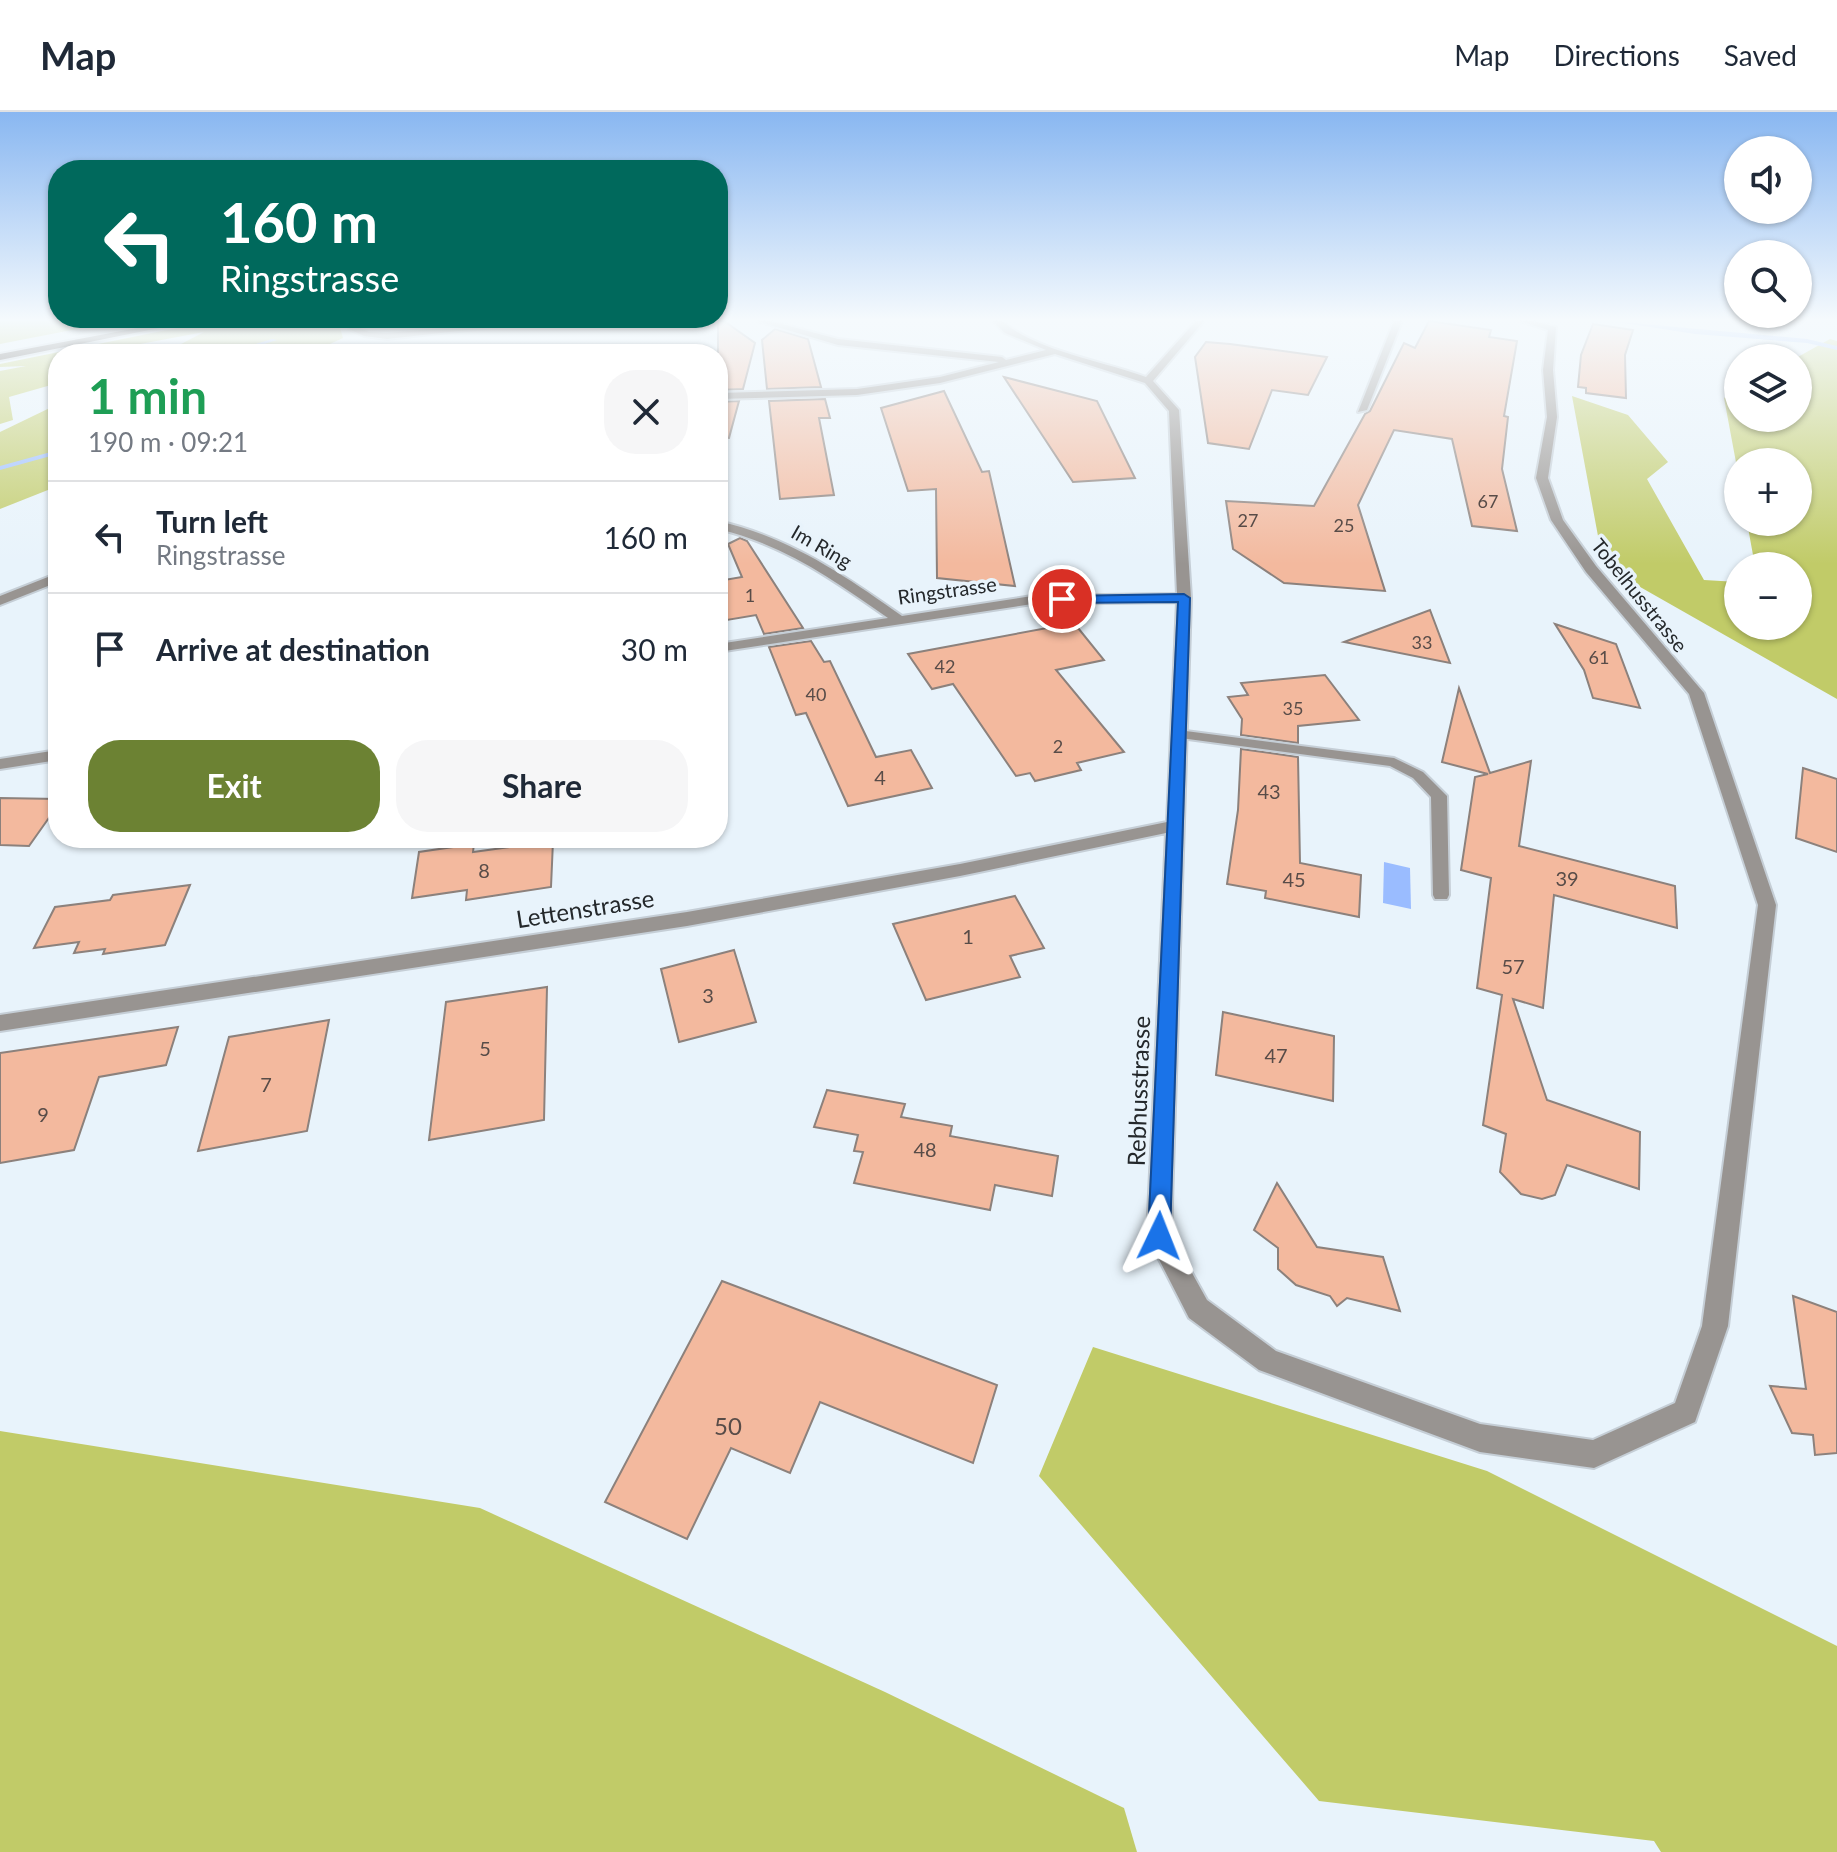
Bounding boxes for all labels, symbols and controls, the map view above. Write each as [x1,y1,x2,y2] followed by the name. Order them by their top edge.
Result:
[40,32,116,78] text: Map
[1454,38,1509,72] text: Map
[1553,38,1680,72] text: Directions
[1724,38,1797,72] text: Saved
[1724,136,1812,640] map controls
[1724,136,1812,224] button: sound
[220,188,378,255] text: 160 m
[88,192,192,296] icon: left
[1724,240,1812,328] button: search
[220,256,399,300] text: Ringstrasse
[1724,344,1812,432] button: layers
[88,367,207,424] text: 1 min
[604,370,688,454] button: close
[88,426,248,458] text: 190 m · 09:21
[1724,448,1812,536] button: +
[1478,490,1498,512] house number: 67
[156,503,268,539] text: Turn left
[1238,509,1258,531] house number: 27
[1334,514,1354,536] house number: 25
[88,515,132,559] icon: left
[603,519,688,555] text: 160 m
[788,519,856,573] street label: Im Ring
[1587,533,1693,657] street label: Tobelhusstrasse
[156,539,285,571] text: Ringstrasse
[1724,552,1812,640] button: −
[1028,565,1096,633] pin
[896,571,998,609] street label: Ringstrasse
[1040,577,1084,621] icon: arrive
[745,584,755,606] house number: 1
[88,627,132,671] icon: arrive
[156,631,430,667] text: Arrive at destination
[621,631,688,667] text: 30 m
[1412,631,1432,653] house number: 33
[1589,646,1609,668] house number: 61
[935,655,955,677] house number: 42
[806,683,826,705] house number: 40
[1283,697,1303,719] house number: 35
[1053,735,1063,757] house number: 2
[88,740,380,832] button: Exit
[396,740,688,832] button: Share
[874,765,886,789] house number: 4
[1257,779,1281,803] house number: 43
[478,858,490,882] house number: 8
[1555,866,1579,890] house number: 39
[1282,867,1306,891] house number: 45
[514,883,656,933] street label: Lettenstrasse
[962,924,974,948] house number: 1
[1501,954,1525,978] house number: 57
[702,983,714,1007] house number: 3
[1121,1015,1155,1167] street label: Rebhusstrasse
[479,1036,491,1060] house number: 5
[1264,1043,1288,1067] house number: 47
[260,1072,272,1096] house number: 7
[37,1102,49,1126] house number: 9
[913,1137,937,1161] house number: 48
[1117,1194,1201,1278] position arrow
[714,1411,742,1440] house number: 50

